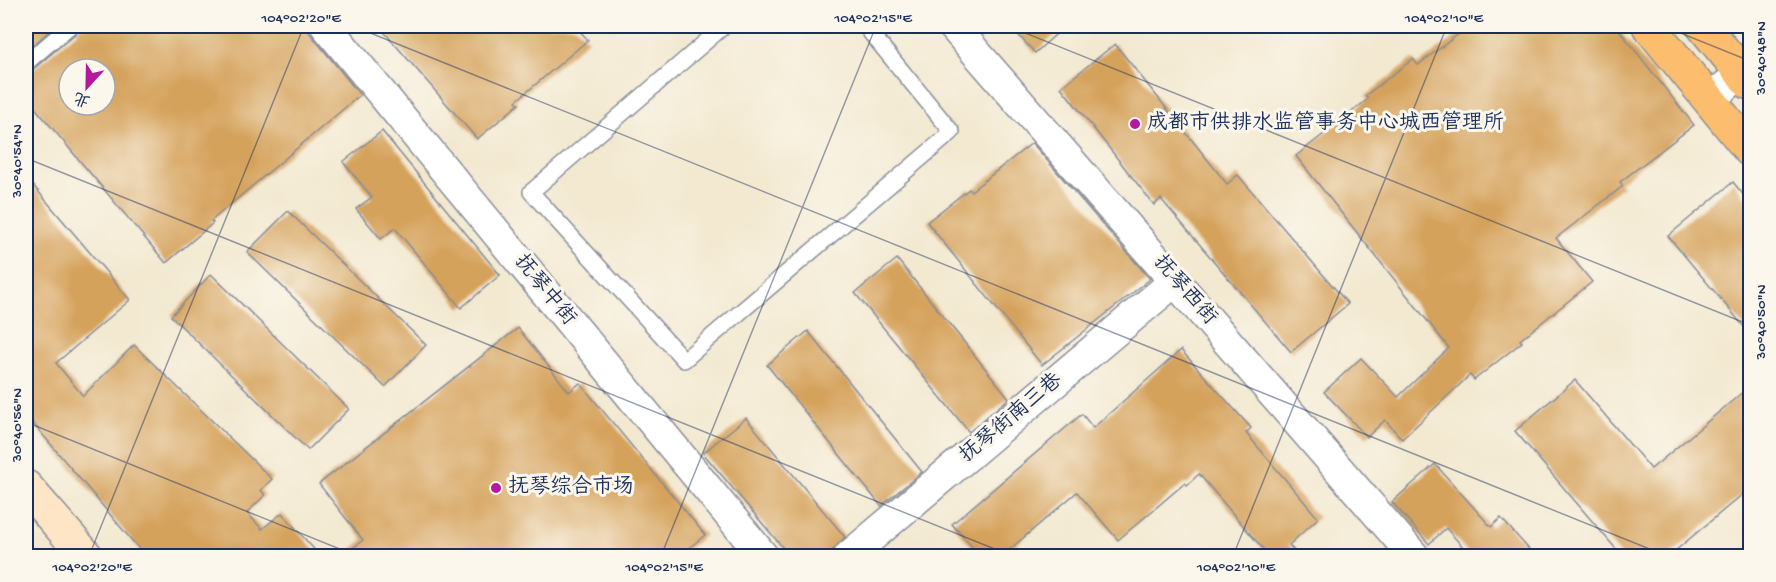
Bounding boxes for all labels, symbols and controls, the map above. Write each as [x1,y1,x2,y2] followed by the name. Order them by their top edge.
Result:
[260,10,341,28] text: 104°02'20"E
[833,10,912,28] text: 104°02'15"E
[1404,10,1484,28] text: 104°02'10"E
[1753,21,1771,96] text: 30°40'48"N
[57,57,117,117] north arrow
[71,86,94,110] text: 北
[1147,110,1504,137] place label: 成都市供排水监管事务中心城西管理所
[1128,117,1142,131] marker: 成都市供排水监管事务中心城西管理所
[9,124,27,199] text: 30°40'54"N
[508,249,582,332] street label: 抚琴中街
[1147,250,1222,331] street label: 抚琴西街
[1753,284,1771,360] text: 30°40'50"N
[954,367,1068,469] street label: 抚琴街南三巷
[9,388,27,463] text: 30°40'56"N
[508,474,634,501] place label: 抚琴综合市场
[489,481,503,495] marker: 抚琴综合市场
[51,559,132,577] text: 104°02'20"E
[624,559,703,577] text: 104°02'15"E
[1196,559,1276,577] text: 104°02'10"E

